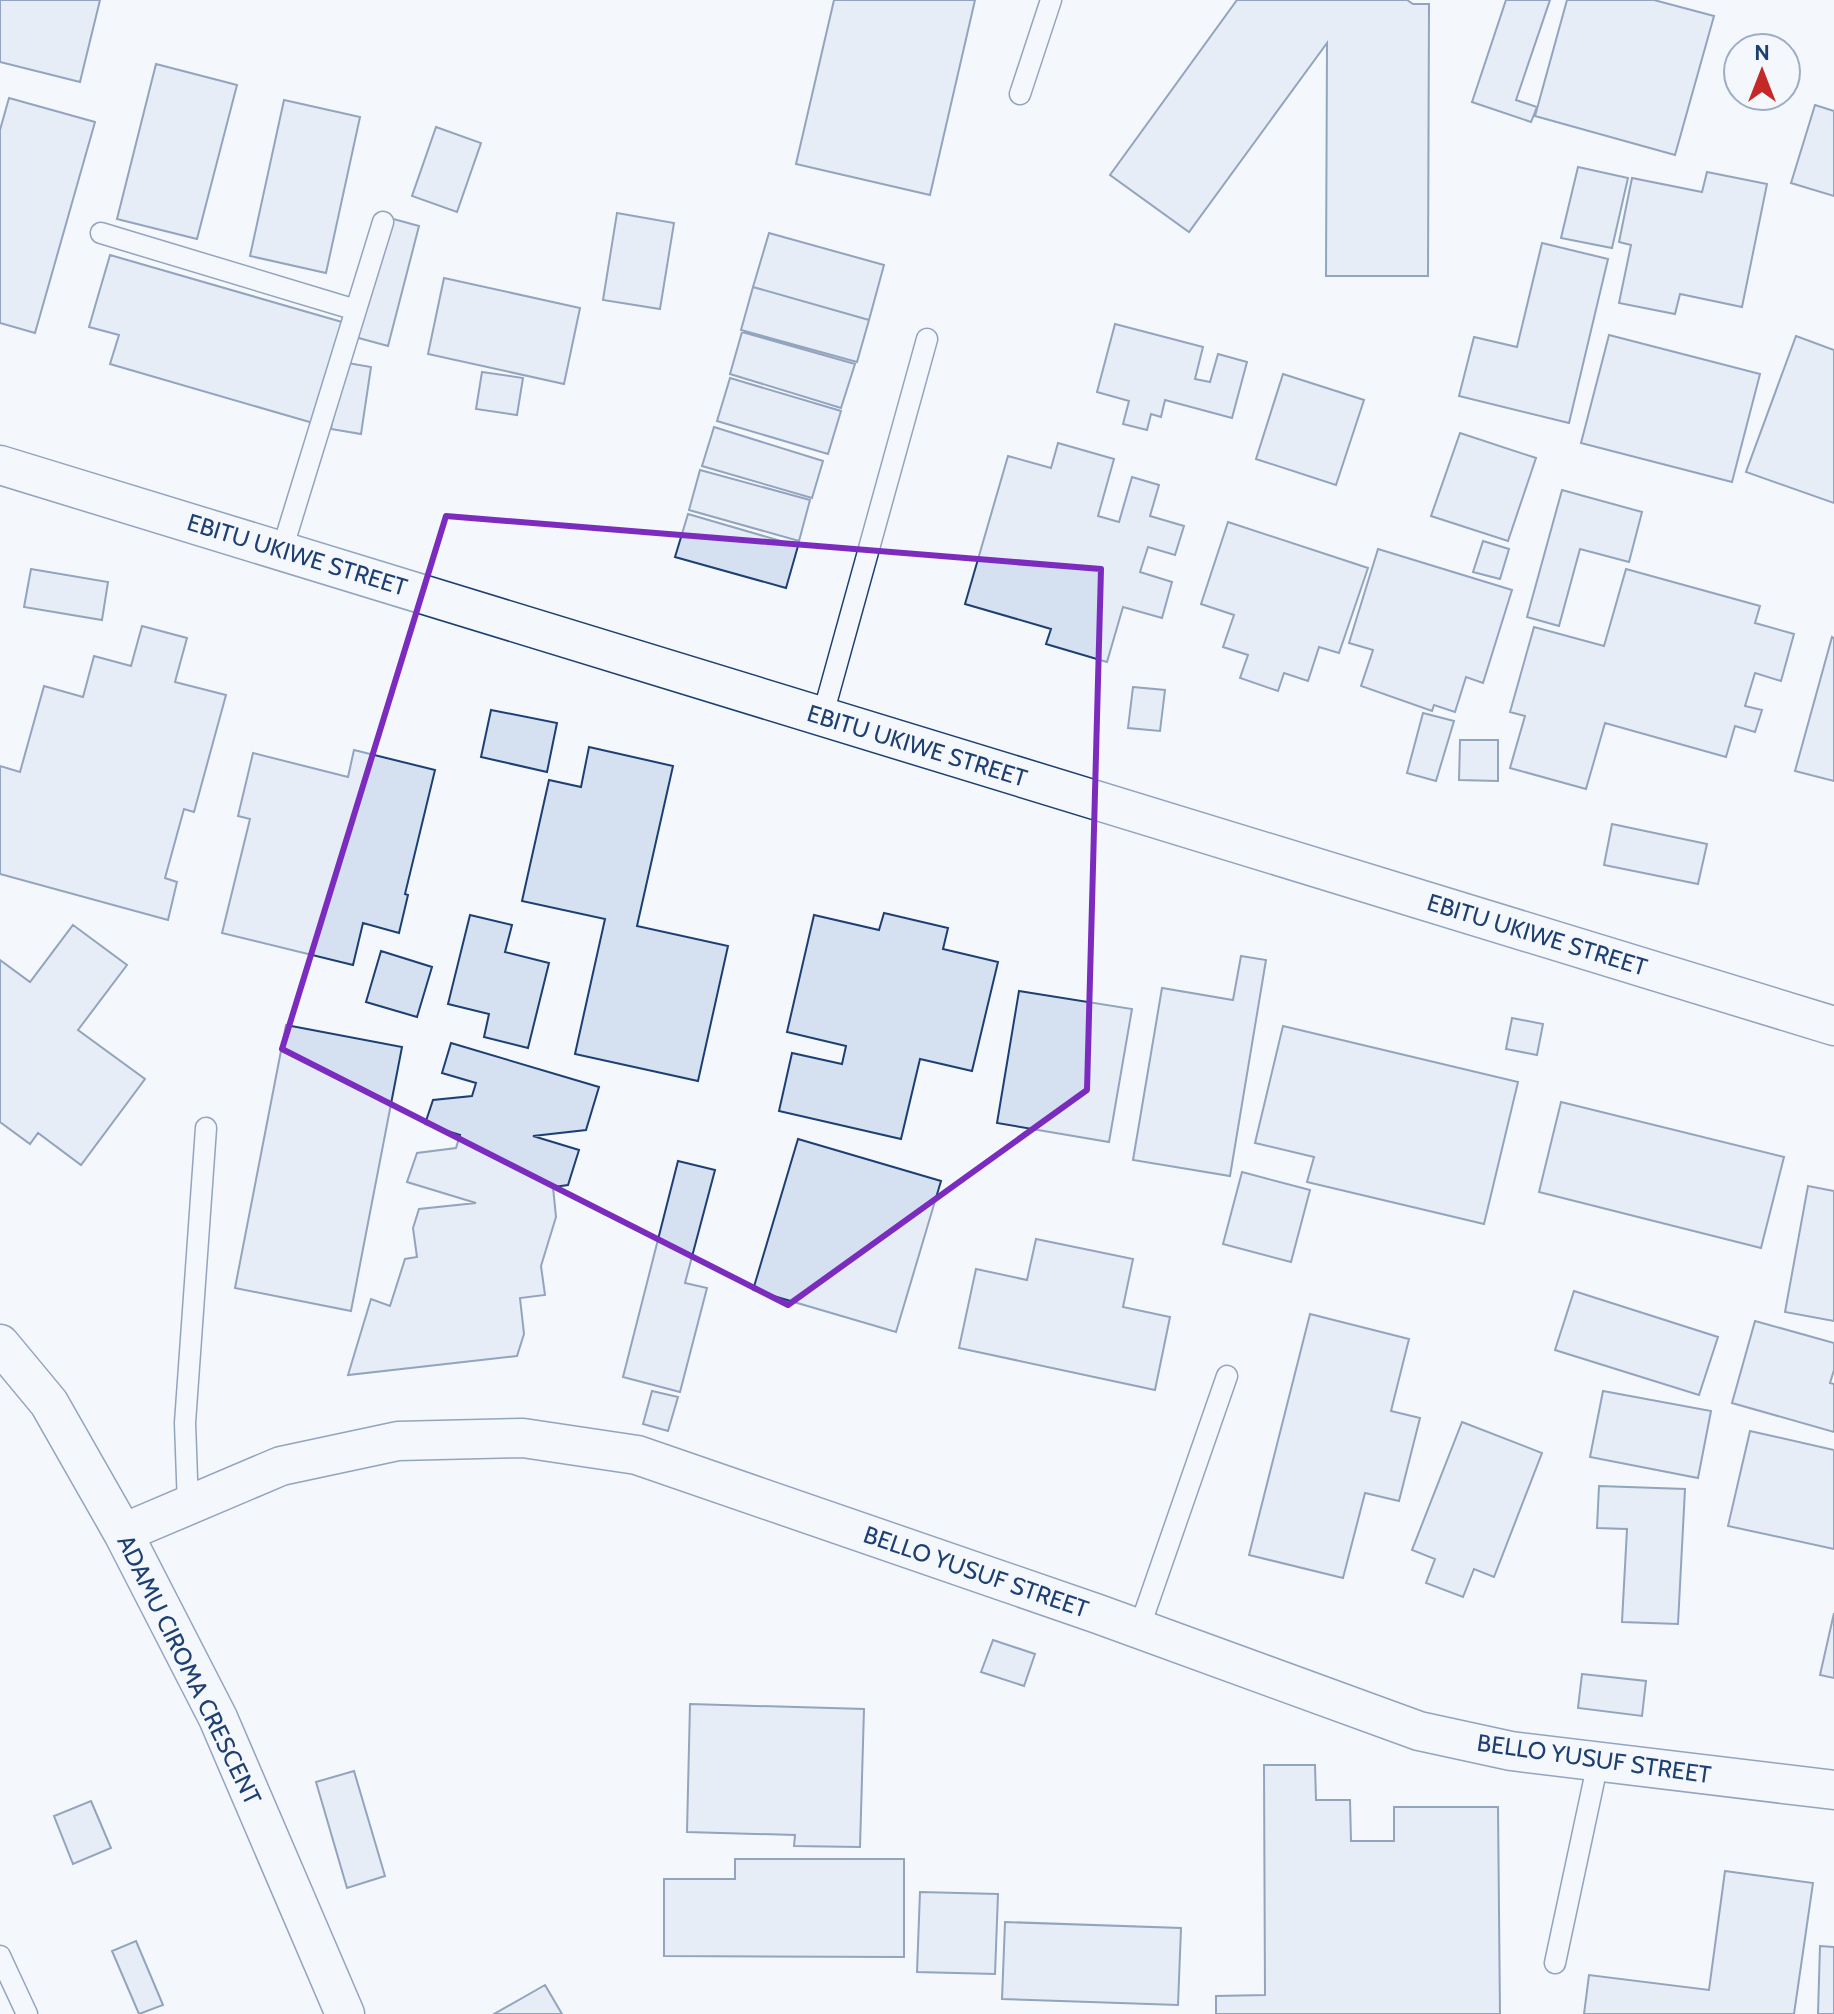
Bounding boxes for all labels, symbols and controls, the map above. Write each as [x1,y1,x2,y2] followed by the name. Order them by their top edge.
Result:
[1722,32,1802,112] north arrow
[1754,39,1770,66] text: N
[184,507,411,602] street label: EBITU UKIWE STREET
[804,698,1031,793] street label: EBITU UKIWE STREET
[1424,887,1651,982] street label: EBITU UKIWE STREET
[860,1519,1093,1624] street label: BELLO YUSUF STREET
[111,1530,268,1810] street label: ADAMU CIROMA CRESCENT
[1475,1728,1713,1789] street label: BELLO YUSUF STREET

